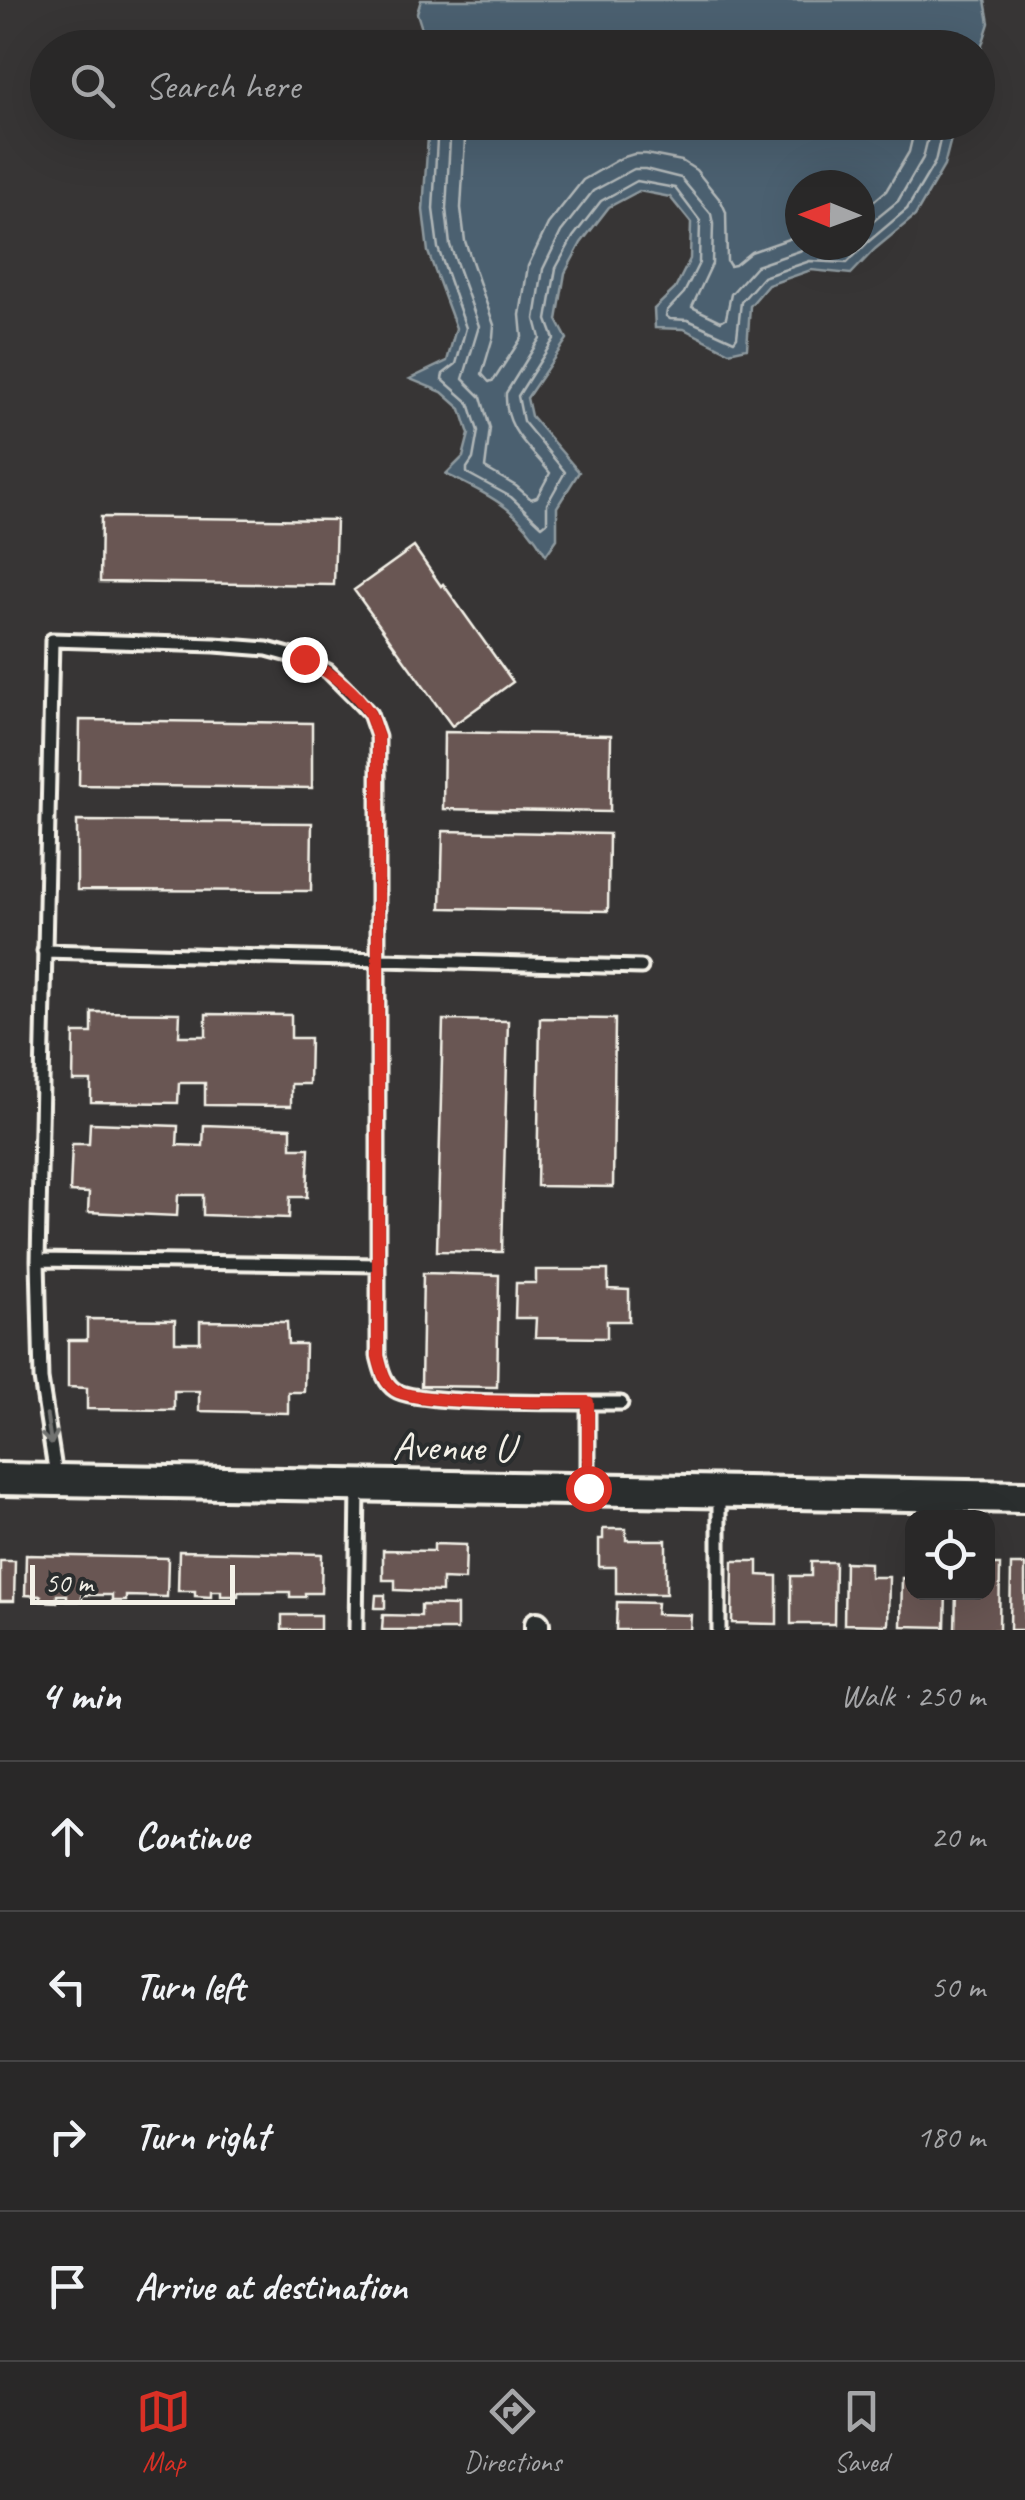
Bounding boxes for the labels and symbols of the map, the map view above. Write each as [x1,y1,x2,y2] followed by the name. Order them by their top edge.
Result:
[785,170,875,260] north arrow
[282,637,328,683] route end
[40,1413,58,1445] one-way arrow
[392,1421,521,1473] street label: Avenue U
[566,1466,612,1512] route start
[30,1560,235,1604] scale bar

